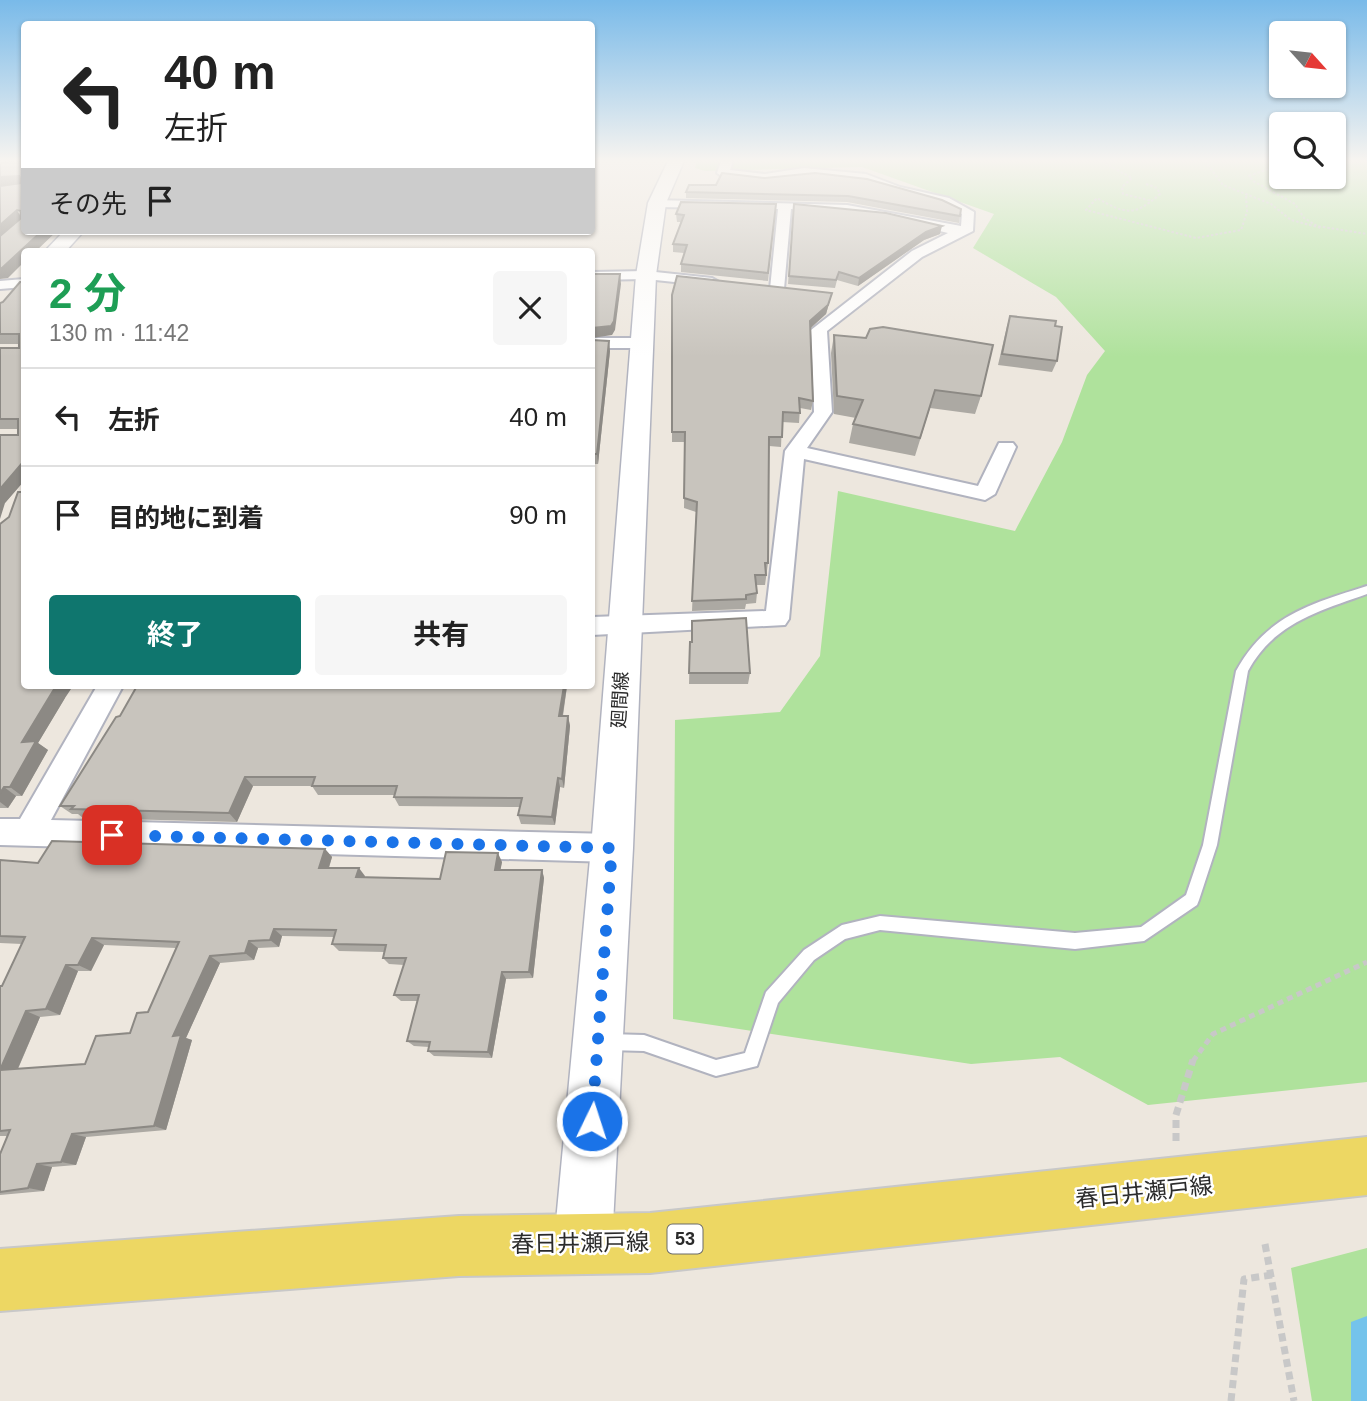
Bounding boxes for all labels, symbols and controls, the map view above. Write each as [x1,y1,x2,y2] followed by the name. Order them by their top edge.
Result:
[1269,21,1346,98] north arrow
[1269,21,1346,189] map controls
[164,45,276,99] text: 40 m
[49,49,140,140] icon: left
[164,110,228,146] text: 左折
[1269,112,1346,189] button: search
[141,182,179,220] icon: arrive
[49,189,127,219] text: その先
[49,270,126,317] text: 2 分
[493,271,567,345] button: close
[49,320,189,346] text: 130 m · 11:42
[49,398,87,436] icon: left
[509,402,567,432] text: 40 m
[108,405,160,435] text: 左折
[49,496,87,534] icon: arrive
[509,500,567,530] text: 90 m
[108,503,264,533] text: 目的地に到着
[49,595,301,675] button: 終了
[315,595,567,675] button: 共有
[608,671,632,729] street label: 廻間線
[82,805,142,865] pin
[93,816,131,854] icon: arrive
[555,1084,629,1158] position arrow
[1074,1172,1214,1212] street label: 春日井瀬戸線
[668,1224,702,1254] road number: 53
[511,1229,649,1257] street label: 春日井瀬戸線

